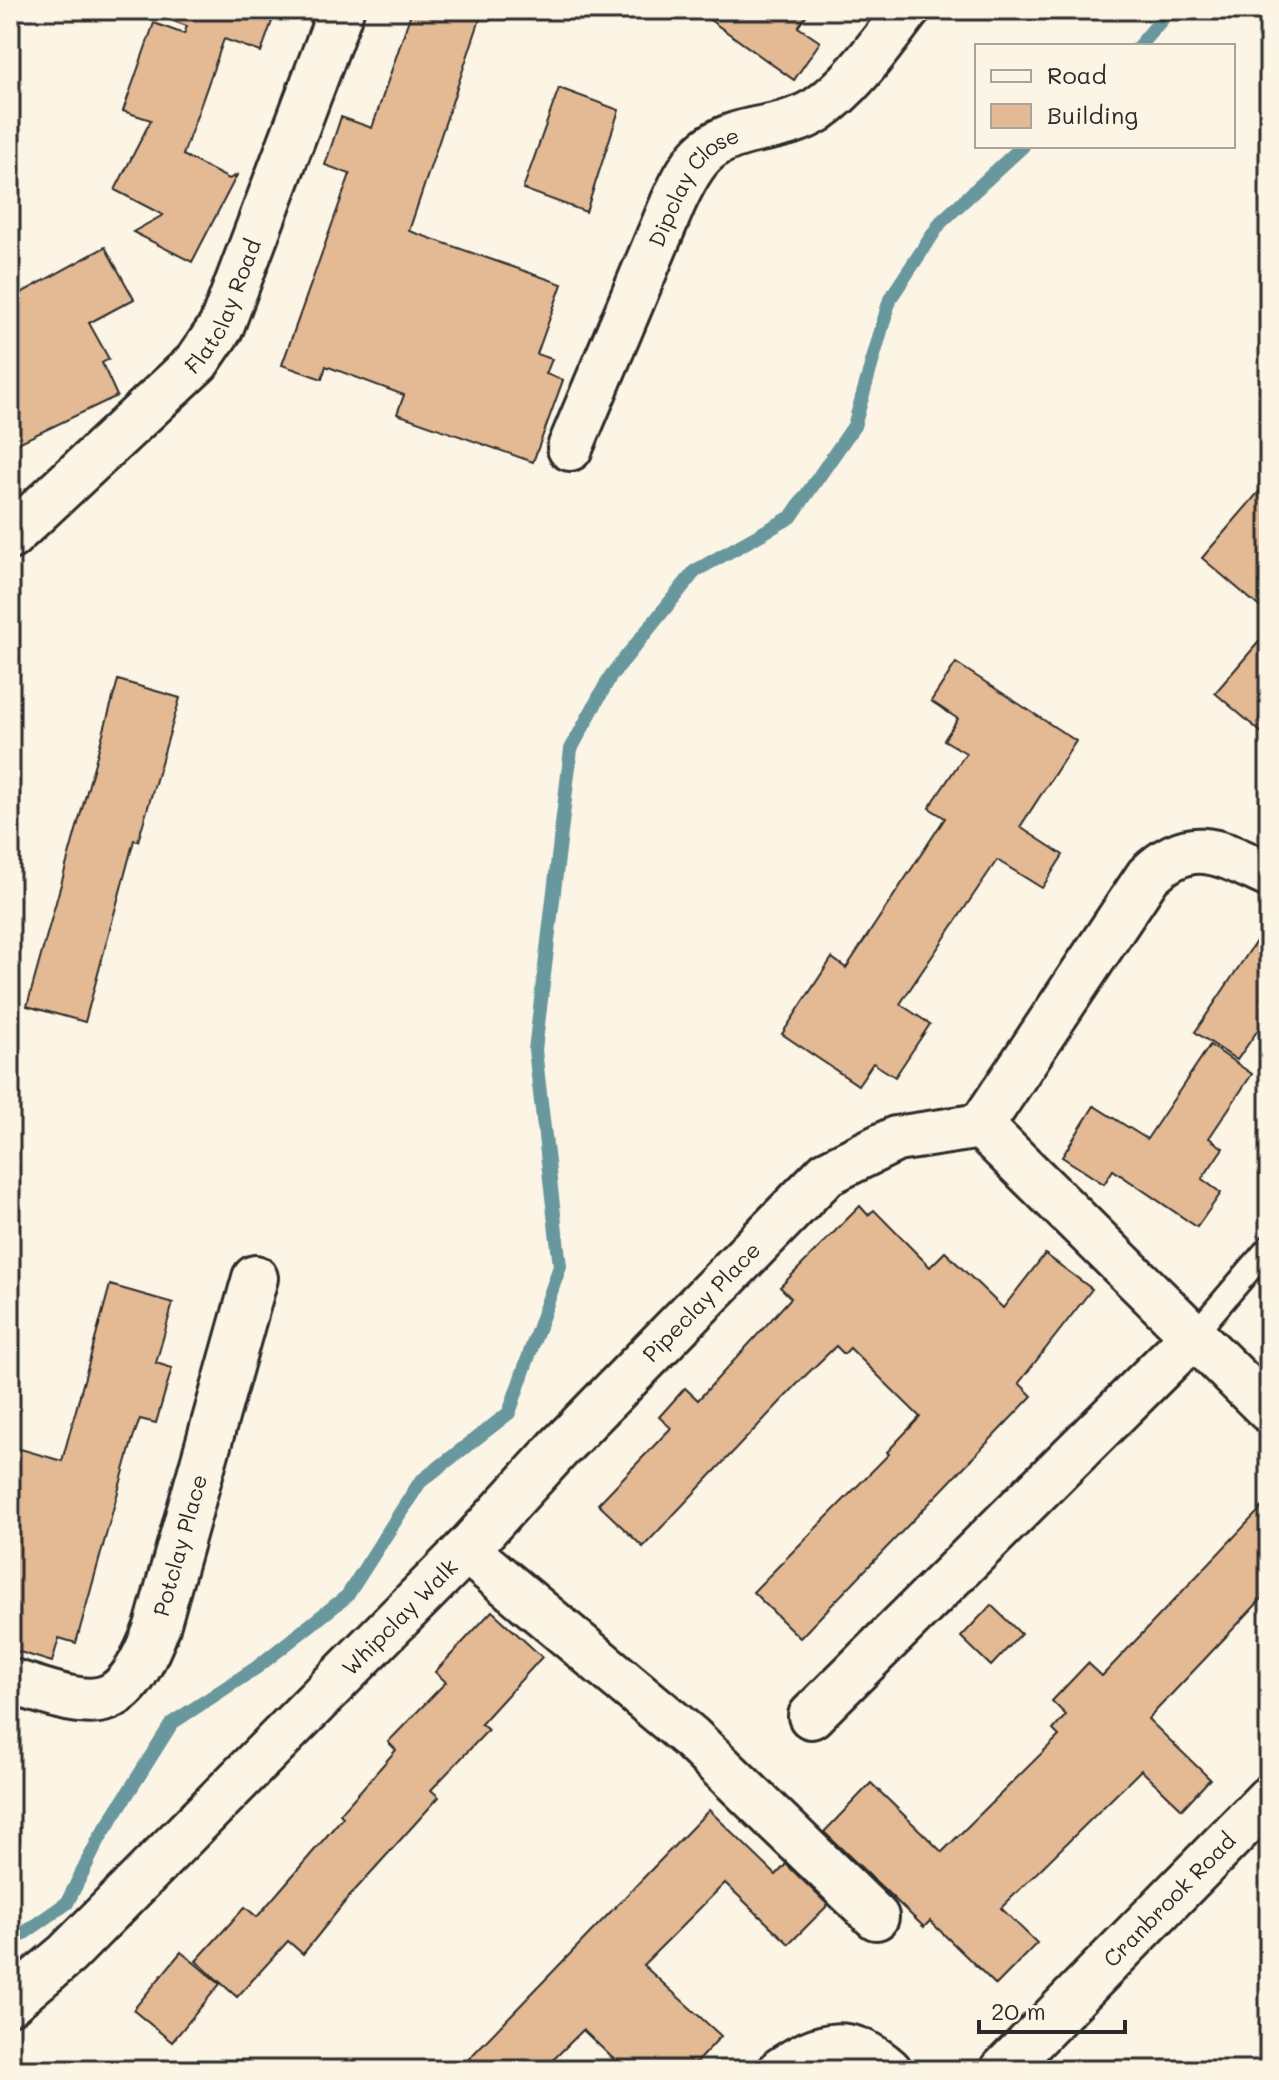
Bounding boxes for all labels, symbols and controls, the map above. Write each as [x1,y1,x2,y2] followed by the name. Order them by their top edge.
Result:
[975,44,1235,148] legend
[1047,59,1107,90] text: Road
[1047,99,1138,130] text: Building
[641,120,743,251] street label: Dipclay Close
[178,235,267,380] street label: Flatclay Road
[636,1235,766,1368] street label: Pipeclay Place
[146,1471,213,1619] street label: Potclay Place
[335,1552,463,1681] street label: Whipclay Walk
[1097,1826,1241,1973] street label: Cranbrook Road
[979,1984,1125,2034] scale bar
[991,1995,1046,2026] text: 20 m

